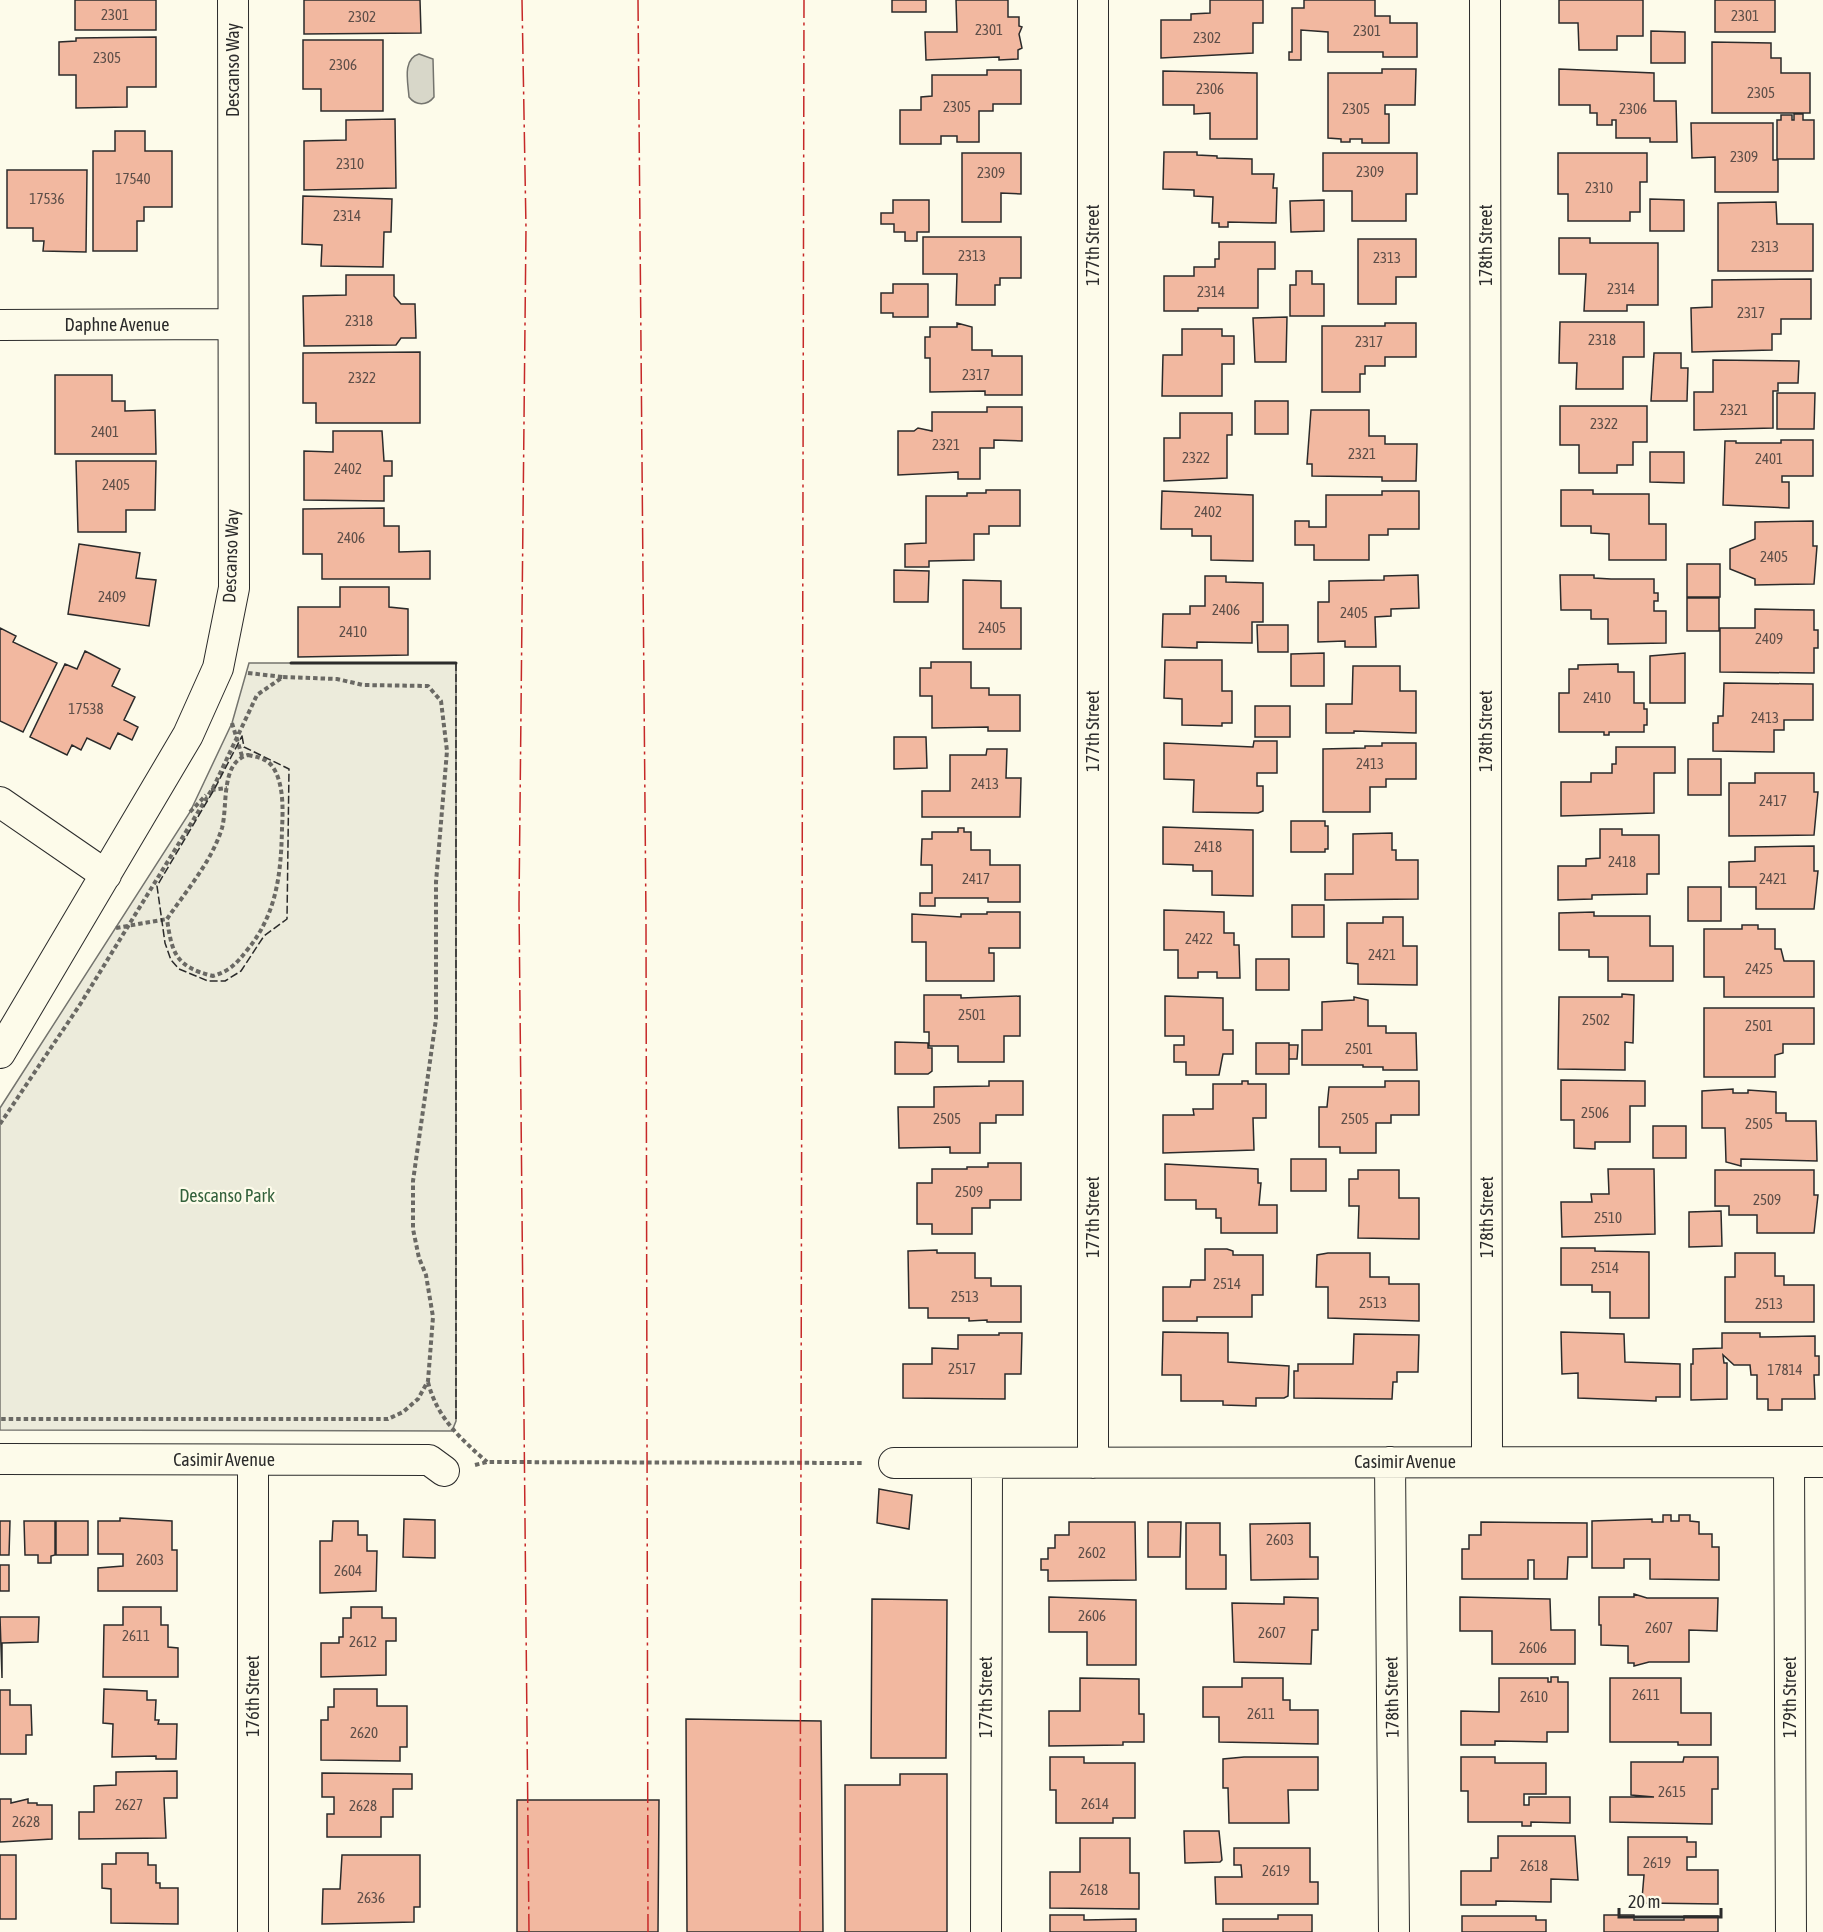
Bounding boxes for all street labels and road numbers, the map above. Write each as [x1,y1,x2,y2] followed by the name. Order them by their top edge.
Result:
[222,23,243,117] street label: Descanso Way
[1082,204,1103,286] street label: 177th Street
[1475,204,1496,286] street label: 178th Street
[65,314,169,335] street label: Daphne Avenue
[218,509,243,603] street label: Descanso Way
[1082,690,1103,772] street label: 177th Street
[1475,690,1496,772] street label: 178th Street
[1082,1176,1103,1258] street label: 177th Street
[1476,1176,1497,1258] street label: 178th Street
[173,1449,275,1470] street label: Casimir Avenue
[1354,1451,1456,1472] street label: Casimir Avenue
[242,1655,263,1737] street label: 176th Street
[975,1656,996,1738] street label: 177th Street
[1380,1656,1403,1738] street label: 178th Street
[1779,1656,1800,1738] street label: 179th Street

